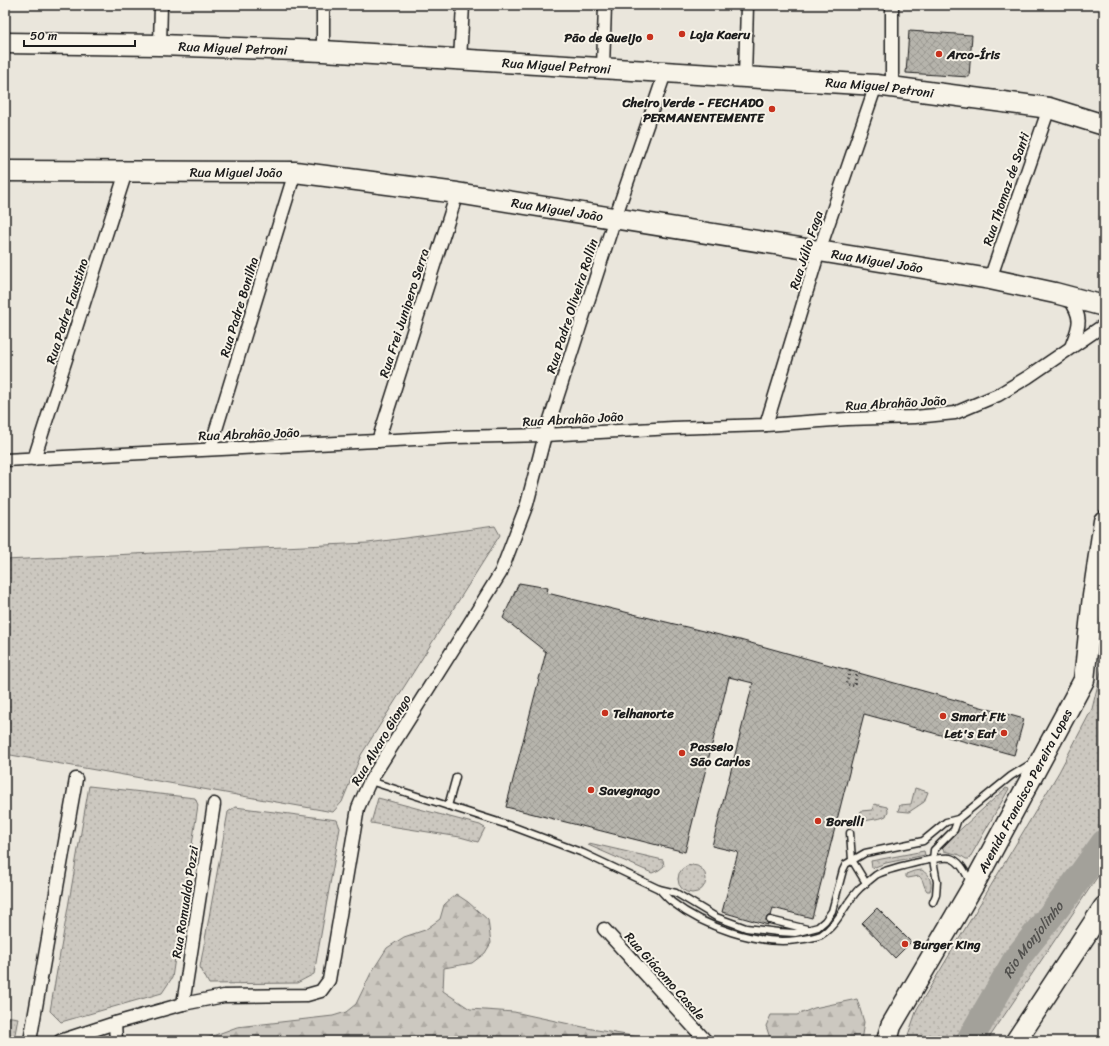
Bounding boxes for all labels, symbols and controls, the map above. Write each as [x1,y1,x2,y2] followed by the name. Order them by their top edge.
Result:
[24,22,135,48] scale bar
[690,23,751,46] place label: Loja Kaeru
[30,25,57,47] text: 50 m
[564,26,643,49] place label: Pão de Queijo
[677,29,687,39] marker: Loja Kaeru
[645,32,655,42] marker: Pão de Queijo
[178,34,288,61] street label: Rua Miguel Petroni
[946,43,1001,66] place label: Arco-Íris
[934,49,944,59] marker: Arco-Íris
[501,51,612,80] street label: Rua Miguel Petroni
[825,70,936,104] street label: Rua Miguel Petroni
[621,91,766,129] place label: Cheiro Verde - FECHADO PERMANENTEMENTE
[767,104,777,114] marker: Cheiro Verde - FECHADO PERMANENTEMENTE
[976,129,1036,249] street label: Rua Thomaz de Santi
[190,160,283,183] street label: Rua Miguel João
[510,190,605,228] street label: Rua Miguel João
[782,207,830,292] street label: Rua Júlio Faga
[539,236,605,376] street label: Rua Padre Oliveira Rollin
[830,242,925,279] street label: Rua Miguel João
[372,245,436,381] street label: Rua Frei Junipero Serra
[213,254,265,360] street label: Rua Padre Bonilha
[39,255,95,367] street label: Rua Padre Faustino
[845,389,948,417] street label: Rua Abrahão João
[522,405,625,433] street label: Rua Abrahão João
[198,421,301,447] street label: Rua Abrahão João
[345,690,418,790] street label: Rua Alvaro Giongo
[613,702,674,725] place label: Telhanorte
[970,704,1078,878] street label: Avenida Francisco Pereira Lopes
[950,705,1006,728] place label: Smart Fit
[600,708,610,718] marker: Telhanorte
[938,711,948,721] marker: Smart Fit
[944,722,997,745] place label: Let's Eat
[999,728,1009,738] marker: Let's Eat
[689,735,751,773] place label: Passeio São Carlos
[677,748,687,758] marker: Passeio São Carlos
[598,779,660,802] place label: Savegnago
[586,785,596,795] marker: Savegnago
[826,810,865,833] place label: Borelli
[813,816,823,826] marker: Borelli
[165,844,205,960] street label: Rua Romualdo Pozzi
[995,895,1071,983] water label: Rio Monjolinho
[619,926,712,1026] street label: Rua Giácomo Casale
[913,933,981,956] place label: Burger King
[900,939,910,949] marker: Burger King

